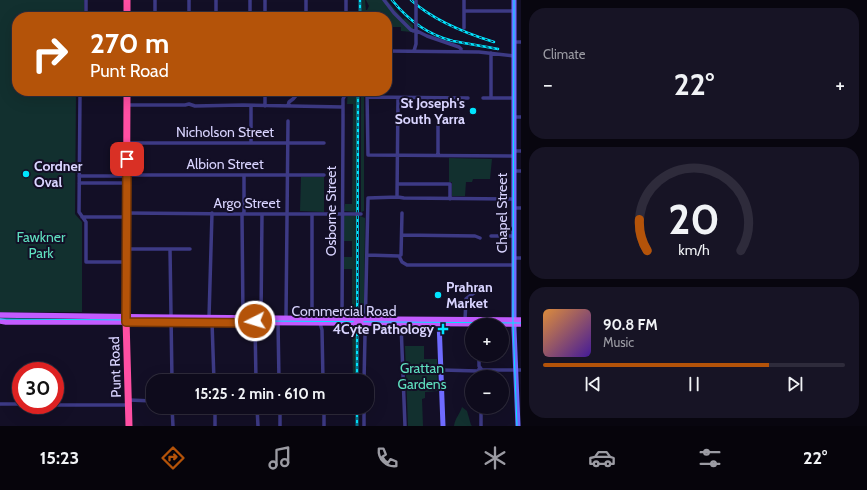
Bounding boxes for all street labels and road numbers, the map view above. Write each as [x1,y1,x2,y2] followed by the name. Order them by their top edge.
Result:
[176,123,274,141] street label: Nicholson Street
[186,155,264,173] street label: Albion Street
[322,165,340,256] street label: Osborne Street
[493,173,511,253] street label: Chapel Street
[214,194,281,212] street label: Argo Street
[292,302,396,320] street label: Commercial Road
[105,336,125,398] street label: Punt Road

